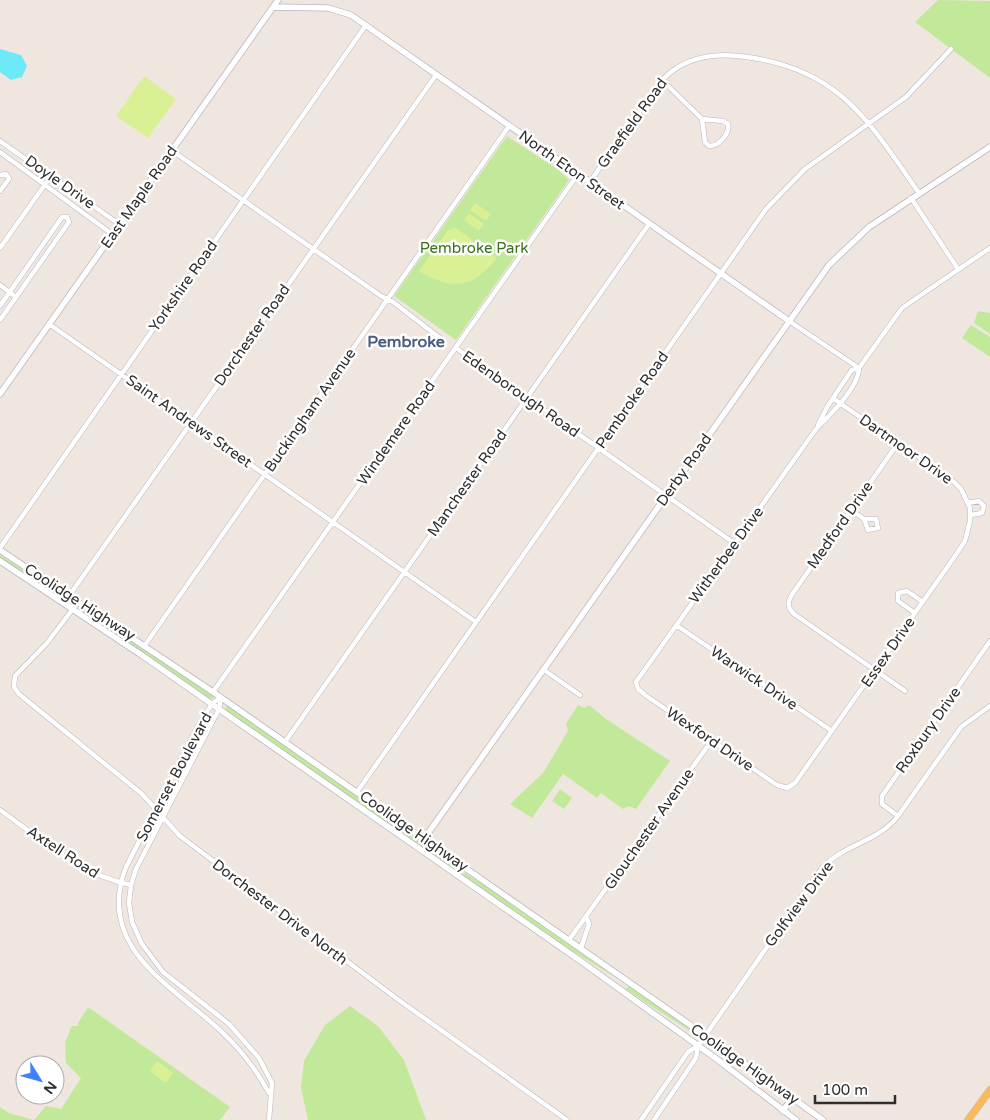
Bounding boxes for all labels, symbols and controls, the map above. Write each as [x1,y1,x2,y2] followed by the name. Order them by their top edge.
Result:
[593,74,671,172] street label: Graefield Road
[515,127,629,213] street label: North Eton Street
[97,142,181,252] street label: East Maple Road
[22,151,98,213] street label: Doyle Drive
[145,237,221,335] street label: Yorkshire Road
[420,239,528,257] park label: Pembroke Park
[210,281,294,389] street label: Dorchester Road
[367,332,445,352] district label: Pembroke
[261,345,359,475] street label: Buckingham Avenue
[459,347,583,441] street label: Edenborough Road
[592,348,672,452] street label: Pembroke Road
[123,371,256,471] street label: Saint Andrews Street
[353,377,439,489] street label: Windemere Road
[856,410,956,488] street label: Dartmoor Drive
[423,426,511,540] street label: Manchester Road
[652,430,716,510] street label: Derby Road
[803,478,877,572] street label: Medford Drive
[685,503,767,607] street label: Witherbee Drive
[21,559,139,645] street label: Coolidge Highway
[857,614,919,690] street label: Essex Drive
[707,642,801,714] street label: Warwick Drive
[892,683,964,777] street label: Roxbury Drive
[663,703,757,775] street label: Wexford Drive
[132,709,216,845] street label: Somerset Boulevard
[600,765,698,893] street label: Glouchester Avenue
[356,787,472,875] street label: Coolidge Highway
[24,822,102,882] street label: Axtell Road
[209,855,351,969] street label: Dorchester Drive North
[761,858,837,950] street label: Golfview Drive
[687,1020,803,1108] street label: Coolidge Highway
[15,1055,65,1105] north arrow
[815,1072,895,1104] scale bar
[40,1078,60,1097] text: N
[822,1081,868,1099] text: 100 m

